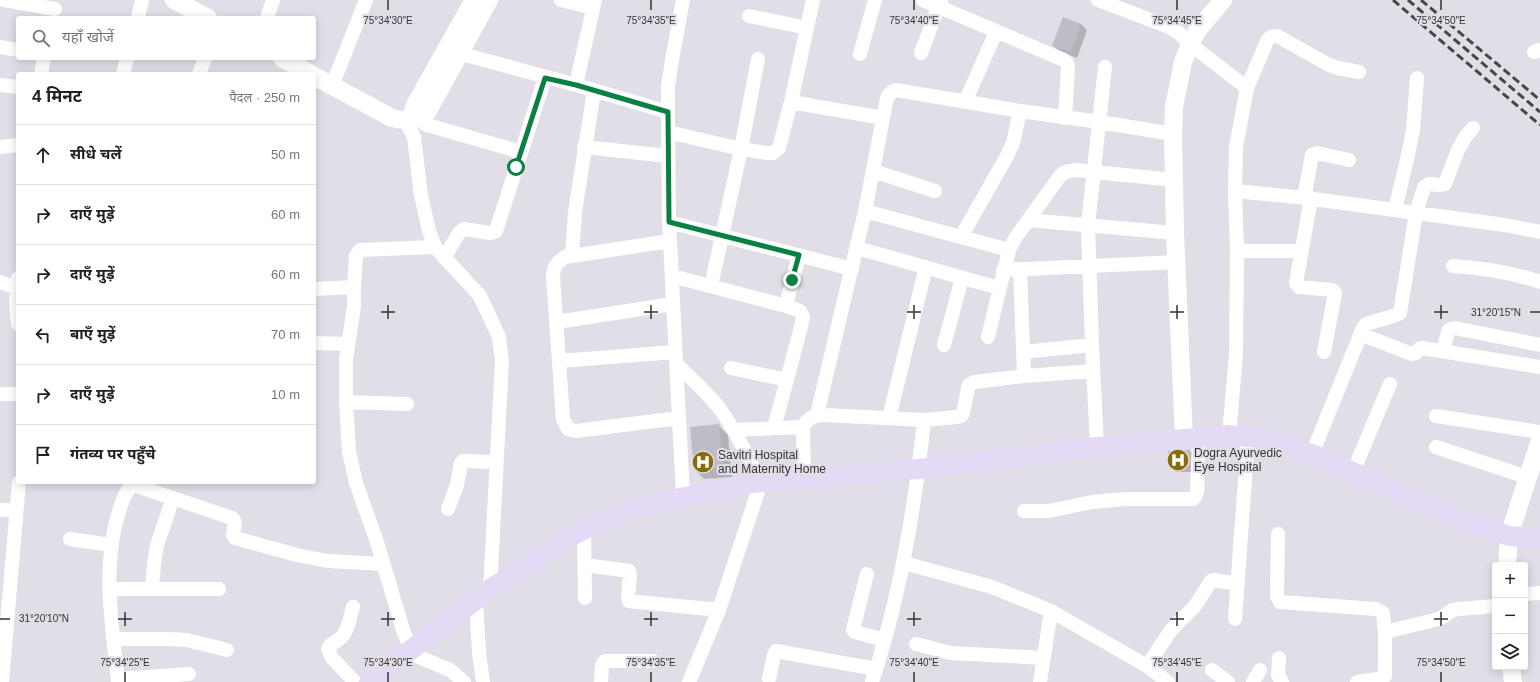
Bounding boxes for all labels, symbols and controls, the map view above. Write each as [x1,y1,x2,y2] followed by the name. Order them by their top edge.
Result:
[363,15,413,26] text: 75°34'30"E
[626,15,676,26] text: 75°34'35"E
[889,15,939,26] text: 75°34'40"E
[1152,15,1202,26] text: 75°34'45"E
[1416,15,1466,26] text: 75°34'50"E
[16,16,316,60] search box
[30,27,52,49] icon: search
[62,28,114,45] text: यहाँ खोजें
[32,87,82,106] text: 4 मिनट
[229,90,300,105] text: पैदल · 250 m
[32,144,54,166] icon: ahead
[70,145,121,162] text: सीधे चलें
[271,147,300,162] text: 50 m
[507,158,525,176] route start
[32,204,54,226] icon: right
[70,205,114,222] text: दाएँ मुड़ें
[271,207,300,222] text: 60 m
[32,264,54,286] icon: right
[70,265,114,282] text: दाएँ मुड़ें
[271,267,300,282] text: 60 m
[783,271,801,289] route end
[1471,307,1521,318] text: 31°20'15"N
[32,324,54,346] icon: left
[70,325,115,342] text: बाएँ मुड़ें
[271,327,300,342] text: 70 m
[32,384,54,406] icon: right
[70,385,114,402] text: दाएँ मुड़ें
[271,387,300,402] text: 10 m
[32,444,54,466] icon: arrive
[70,445,155,462] text: गंतव्य पर पहुँचे
[1194,446,1282,474] place label: Dogra Ayurvedic Eye Hospital
[1165,447,1191,473] hospital icon: Dogra Ayurvedic Eye Hospital
[718,448,826,476] place label: Savitri Hospital and Maternity Home
[690,449,716,475] hospital icon: Savitri Hospital and Maternity Home
[1492,562,1528,670] map controls
[1492,562,1528,598] button: +
[1492,598,1528,634] button: −
[19,613,69,624] text: 31°20'10"N
[1492,634,1528,670] button: layers
[100,657,150,668] text: 75°34'25"E
[363,657,413,668] text: 75°34'30"E
[626,657,676,668] text: 75°34'35"E
[889,657,939,668] text: 75°34'40"E
[1152,657,1202,668] text: 75°34'45"E
[1416,657,1466,668] text: 75°34'50"E

